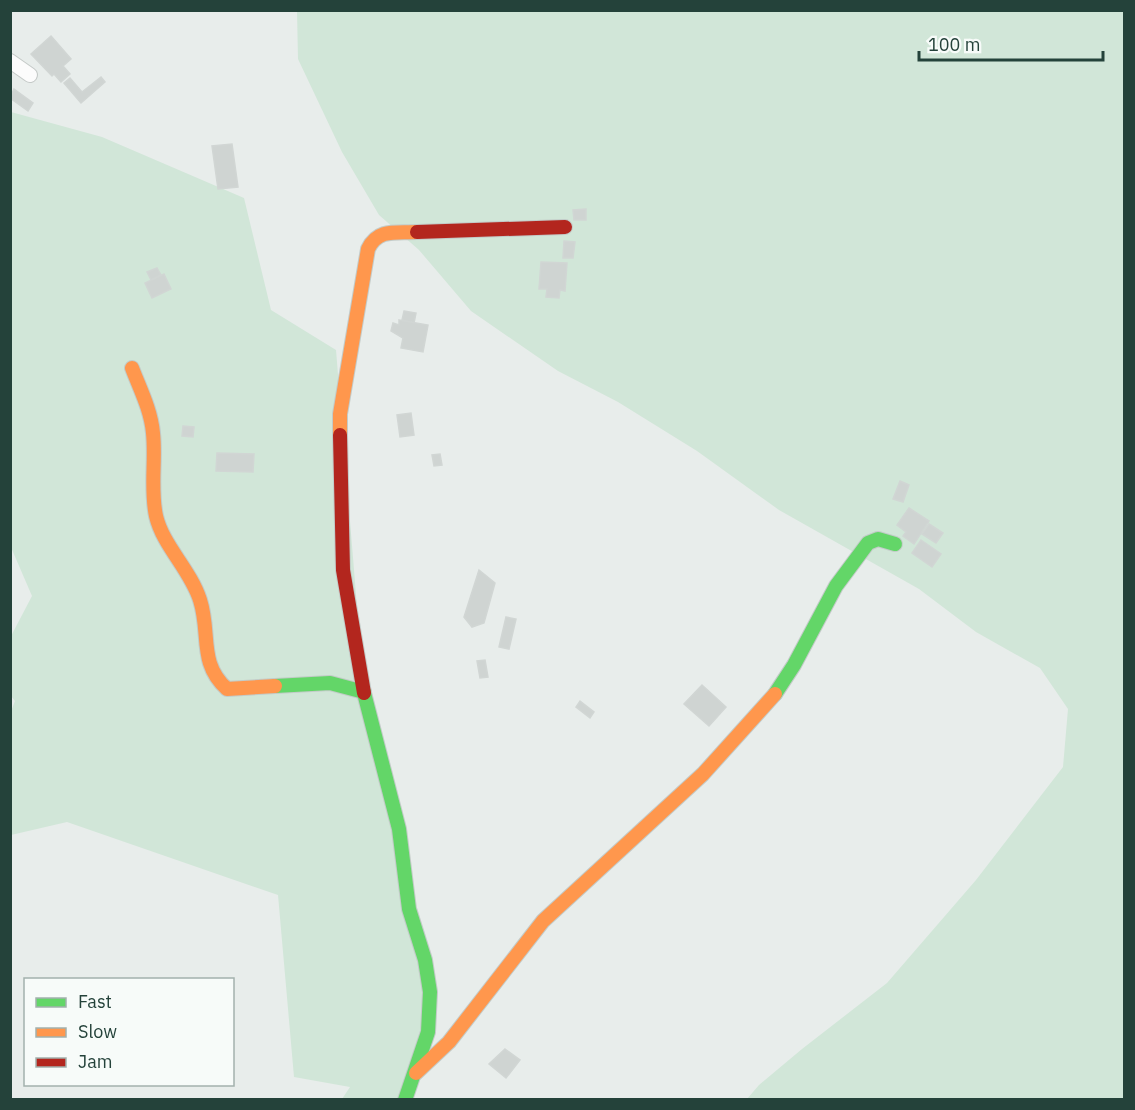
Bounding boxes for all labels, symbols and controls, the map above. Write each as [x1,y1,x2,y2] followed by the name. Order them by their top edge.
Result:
[919,24,1104,62] scale bar
[928,33,980,56] text: 100 m
[24,978,234,1086] legend
[78,990,112,1013] text: Fast
[78,1020,117,1043] text: Slow
[78,1050,113,1073] text: Jam

